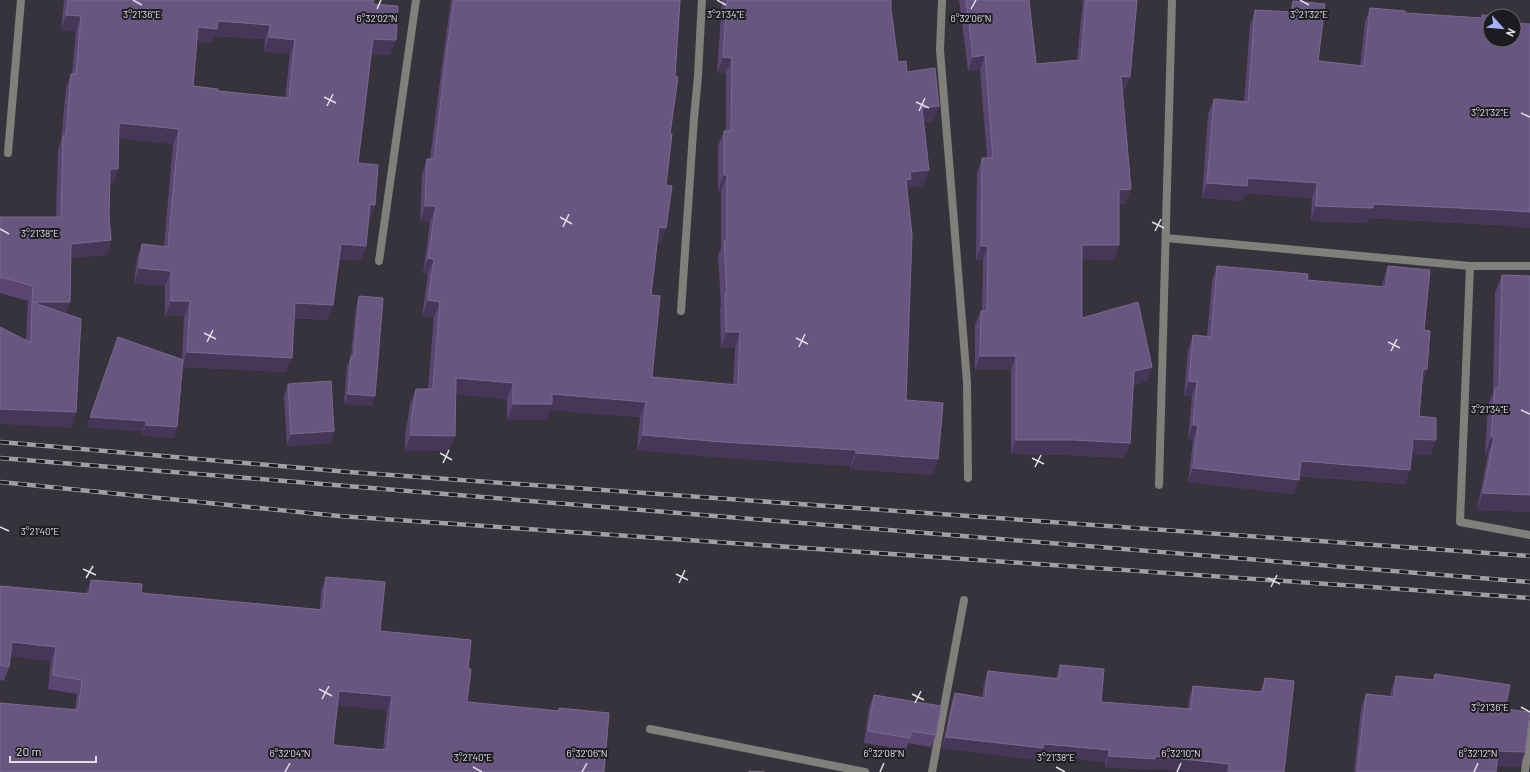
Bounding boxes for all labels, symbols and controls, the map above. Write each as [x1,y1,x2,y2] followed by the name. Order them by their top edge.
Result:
[123,8,161,20] text: 3°21'36"E
[707,8,745,20] text: 3°21'34"E
[1290,8,1328,20] text: 3°21'32"E
[1482,8,1522,48] north arrow
[356,12,398,24] text: 6°32'02"N
[951,12,991,24] text: 6°32'06"N
[1504,27,1519,39] text: N
[1471,106,1509,118] text: 3°21'32"E
[21,227,59,239] text: 3°21'38"E
[1471,403,1509,415] text: 3°21'34"E
[21,525,59,537] text: 3°21'40"E
[1471,701,1509,713] text: 3°21'36"E
[10,738,96,764] scale bar
[16,744,42,758] text: 20 m
[269,747,311,759] text: 6°32'04"N
[567,747,607,759] text: 6°32'06"N
[863,747,905,759] text: 6°32'08"N
[1161,747,1201,759] text: 6°32'10"N
[1458,747,1498,759] text: 6°32'12"N
[454,751,492,763] text: 3°21'40"E
[1037,751,1075,763] text: 3°21'38"E

